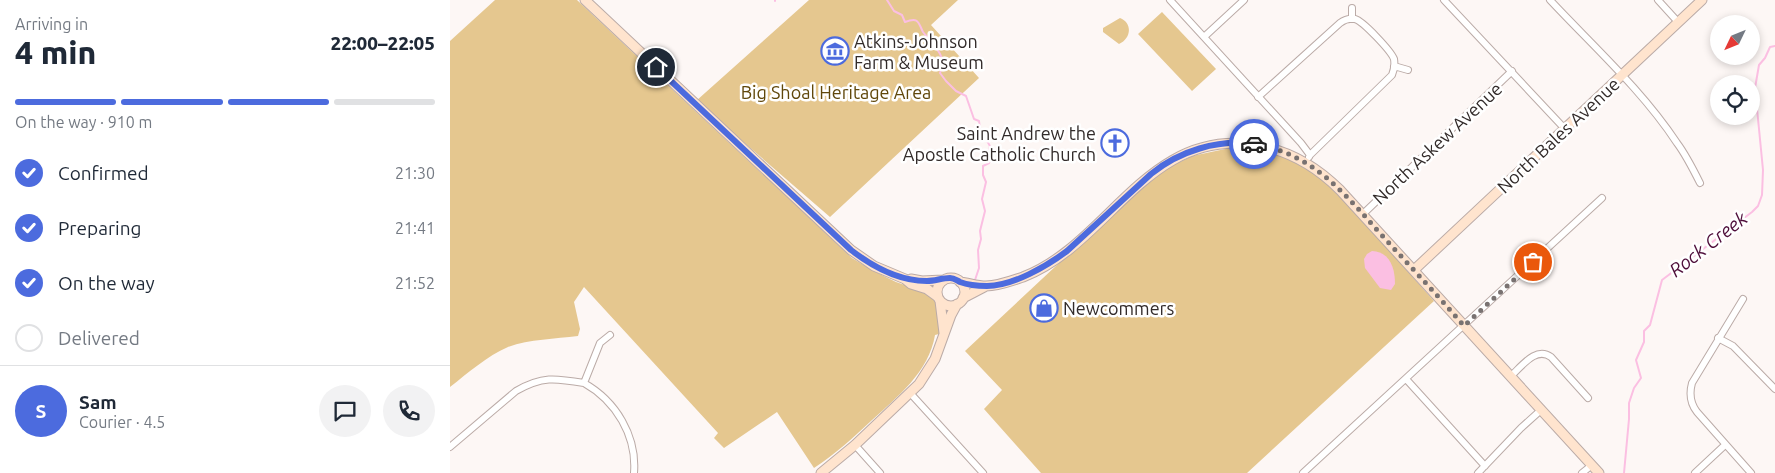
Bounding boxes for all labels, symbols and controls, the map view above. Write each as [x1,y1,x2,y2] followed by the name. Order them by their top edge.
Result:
[15,15,88,33] text: Arriving in
[1710,15,1760,65] north arrow
[1710,15,1760,125] map controls
[854,31,984,72] place label: Atkins-Johnson Farm & Museum
[330,32,435,54] text: 22:00–22:05
[15,34,96,70] text: 4 min
[820,36,850,66] museum icon: Atkins-Johnson Farm & Museum
[635,46,677,88] pin
[642,53,670,81] icon: home
[1493,73,1623,197] street label: North Bales Avenue
[1710,75,1760,125] button: locate
[1368,78,1506,208] street label: North Askew Avenue
[741,82,931,102] park label: Big Shoal Heritage Area
[15,113,152,131] text: On the way · 910 m
[1229,119,1279,169] courier
[903,123,1096,164] place label: Saint Andrew the Apostle Catholic Church
[1100,128,1130,158] church icon: Saint Andrew the Apostle Catholic Church
[1240,130,1268,158] icon: car
[15,159,43,187] icon: check
[58,162,149,184] text: Confirmed
[395,164,435,182] text: 21:30
[1665,207,1751,281] water label: Rock Creek
[15,214,43,242] icon: check
[58,217,142,239] text: Preparing
[395,219,435,237] text: 21:41
[1512,241,1554,283] pin
[1519,248,1547,276] icon: bag
[15,269,43,297] icon: check
[58,272,155,294] text: On the way
[395,274,435,292] text: 21:52
[1029,293,1059,323] shop icon: Newcommers
[1063,298,1174,318] place label: Newcommers
[58,327,140,349] text: Delivered
[319,385,371,437] button: chat
[383,385,435,437] button: phone
[79,391,117,413] text: Sam
[36,400,46,422] text: S
[79,413,165,431] text: Courier · 4.5

